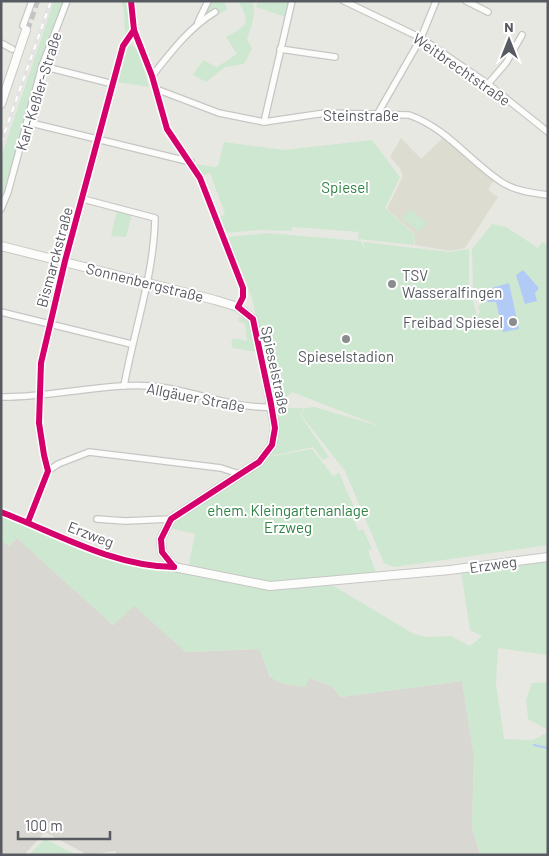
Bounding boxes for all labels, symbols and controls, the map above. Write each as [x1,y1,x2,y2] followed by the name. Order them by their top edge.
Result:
[484,15,534,65] north arrow
[504,18,514,35] text: N
[11,29,65,153] street label: Karl-Keßler-Straße
[410,29,514,109] street label: Weitbrechtstraße
[323,106,399,124] street label: Steinstraße
[321,178,369,196] park label: Spiesel
[32,205,76,309] street label: Bismarckstraße
[84,259,206,305] street label: Sonnenbergstraße
[402,266,502,301] place label: TSV Wasseralfingen
[386,278,398,290] marker: TSV Wasseralfingen
[403,313,503,331] place label: Freibad Spiesel
[507,316,519,328] marker: Freibad Spiesel
[258,324,294,416] street label: Spieselstraße
[340,333,352,345] marker: Spieselstadion
[298,347,394,365] place label: Spieselstadion
[145,379,247,415] street label: Allgäuer Straße
[207,501,369,536] park label: ehem. Kleingartenanlage Erzweg
[65,517,117,551] street label: Erzweg
[468,552,518,576] street label: Erzweg
[18,808,110,840] scale bar
[25,816,63,834] text: 100 m

